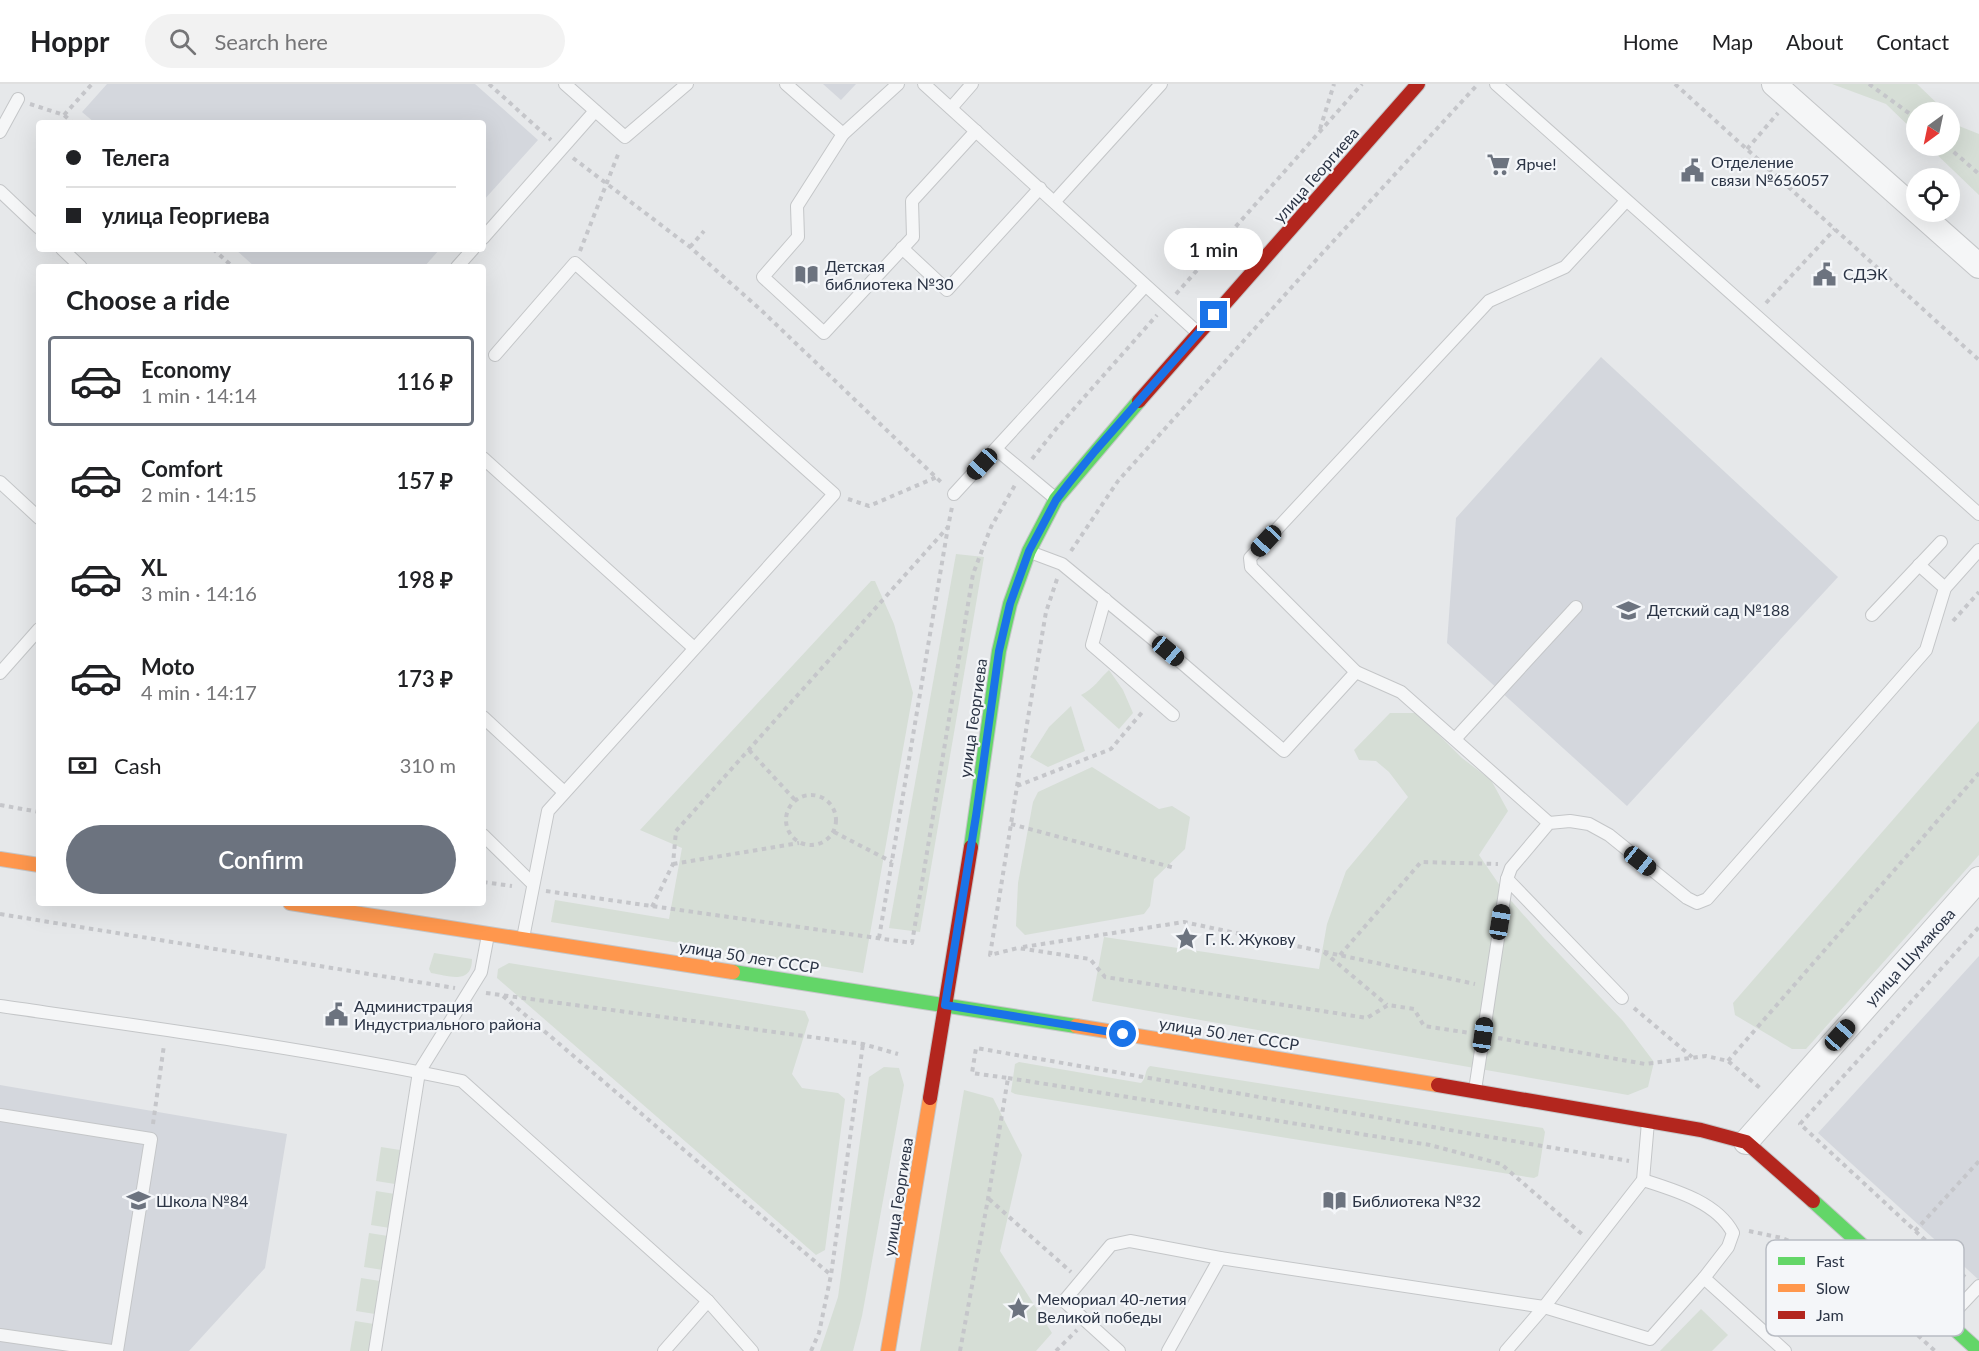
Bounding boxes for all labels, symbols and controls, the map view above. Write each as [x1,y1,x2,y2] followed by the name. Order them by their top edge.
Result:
[145,14,565,68] search box
[30,24,109,58] text: Hoppr
[166,25,199,58] icon: search
[214,28,328,55] text: Search here
[1623,29,1679,54] text: Home
[1712,29,1753,54] text: Map
[1786,29,1843,54] text: About
[1876,29,1949,54] text: Contact
[1906,102,1960,156] north arrow
[1906,102,1960,222] map controls
[1269,123,1362,226] street label: улица Георгиева
[102,144,170,171] text: Телега
[1485,151,1511,177] supermarket icon: Ярче!
[1711,152,1829,189] place label: Отделение связи №656057
[1515,154,1556,173] place label: Ярче!
[1680,158,1706,184] public building icon: Отделение связи №656057
[1906,168,1960,222] button: locate
[102,202,270,229] text: улица Георгиева
[1164,228,1264,270] callout: 1 min
[1189,237,1238,261] text: 1 min
[825,256,954,293] place label: Детская библиотека №30
[1812,261,1838,287] public building icon: СДЭК
[794,262,820,288] library icon: Детская библиотека №30
[1843,264,1888,283] place label: СДЭК
[66,283,230,316] text: Choose a ride
[1200,301,1227,328] route end
[69,354,123,408] icon: car
[141,356,231,383] text: Economy
[396,368,453,395] text: 116 ₽
[141,383,257,407] text: 1 min · 14:14
[963,445,1001,483] car
[69,453,123,507] icon: car
[141,455,223,482] text: Comfort
[396,467,453,494] text: 157 ₽
[141,482,257,506] text: 2 min · 14:15
[1247,522,1285,560] car
[69,552,123,606] icon: car
[141,554,167,581] text: XL
[396,566,453,593] text: 198 ₽
[141,581,257,605] text: 3 min · 14:16
[1616,597,1642,623] school or university icon: Детский сад №188
[1647,600,1790,619] place label: Детский сад №188
[1148,633,1188,669] car
[69,651,123,705] icon: car
[141,653,195,680] text: Moto
[955,657,990,779] street label: улица Георгиева
[396,665,453,692] text: 173 ₽
[141,680,257,704] text: 4 min · 14:17
[66,749,99,782] icon: cash
[114,752,161,779] text: Cash
[400,753,456,777] text: 310 m
[66,825,456,894] button: Confirm
[1620,843,1660,879] car
[1488,903,1512,941] car
[1861,904,1959,1010] street label: улица Шумакова
[1174,926,1200,952] place icon: Г. К. Жукову
[1205,929,1296,948] place label: Г. К. Жукову
[678,936,821,977] street label: улица 50 лет СССР
[354,996,541,1033] place label: Администрация Индустриального района
[323,1002,349,1028] public building icon: Администрация Индустриального района
[1158,1013,1301,1054] street label: улица 50 лет СССР
[1472,1016,1494,1054] car
[1821,1016,1859,1054] car
[1109,1020,1136,1047] route start
[879,1136,916,1258] street label: улица Георгиева
[125,1188,151,1214] school or university icon: Школа №84
[1321,1188,1347,1214] library icon: Библиотека №32
[156,1191,248,1210] place label: Школа №84
[1352,1191,1481,1210] place label: Библиотека №32
[1766,1240,1964,1336] legend
[1816,1251,1845,1270] text: Fast
[1816,1278,1850,1297] text: Slow
[1037,1289,1187,1326] place label: Мемориал 40-летия Великой победы
[1006,1295,1032,1321] place icon: Мемориал 40-летия Великой победы
[1816,1305,1844,1324] text: Jam

